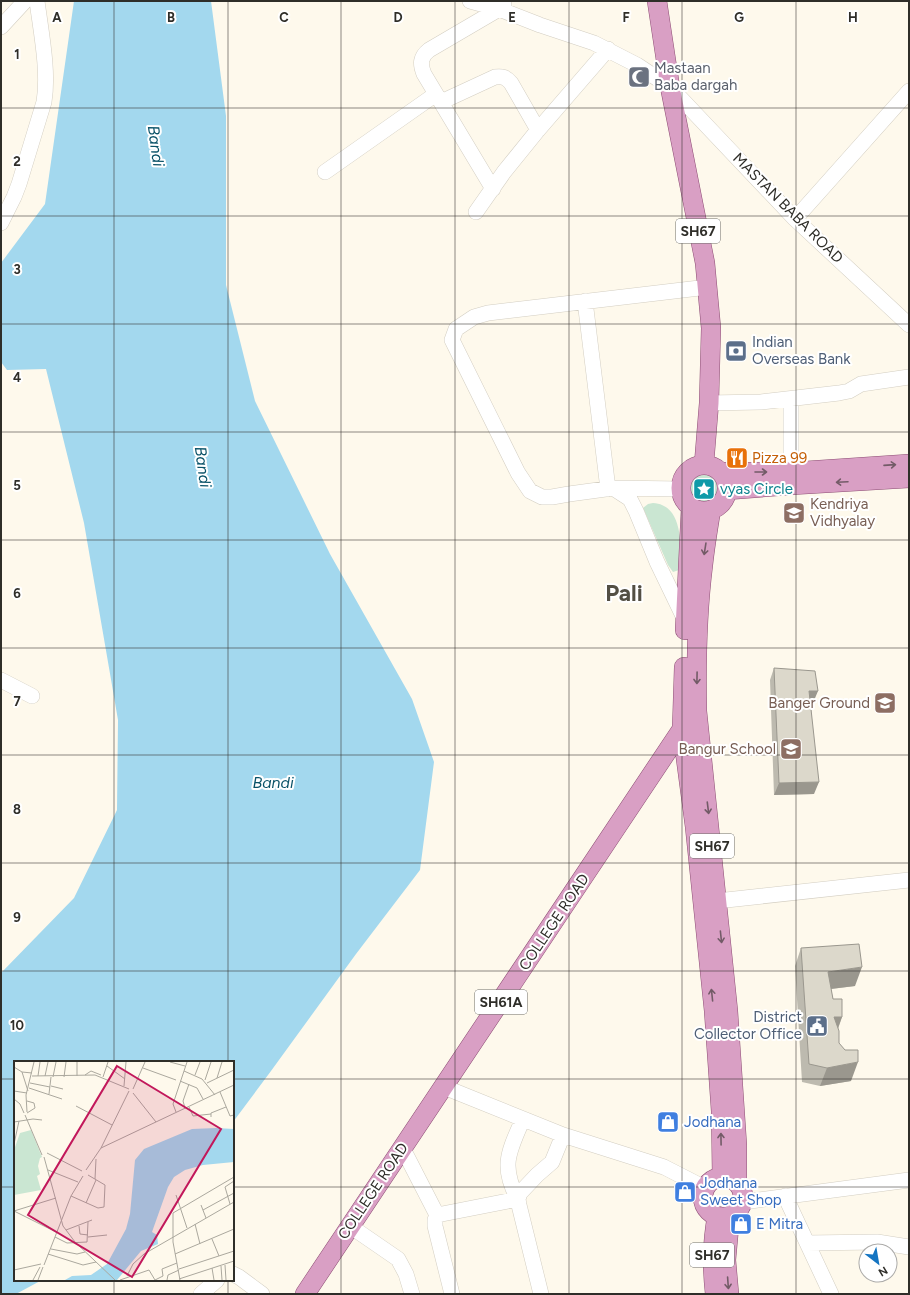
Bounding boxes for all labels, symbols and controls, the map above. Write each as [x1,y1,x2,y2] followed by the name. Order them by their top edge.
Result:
[52,10,62,25] text: A
[167,10,175,25] text: B
[279,10,289,25] text: C
[393,10,403,25] text: D
[508,10,516,25] text: E
[622,10,630,25] text: F
[734,10,744,25] text: G
[848,10,858,25] text: H
[14,47,20,62] text: 1
[654,59,737,94] place label: Mastaan Baba dargah
[626,64,652,90] mosque icon: Mastaan Baba dargah
[144,124,168,168] water label: Bandi
[729,149,847,267] street label: MASTAN BABA ROAD
[13,154,21,169] text: 2
[676,219,720,243] road number: SH67
[13,262,21,277] text: 3
[752,333,851,368] place label: Indian Overseas Bank
[723,338,749,364] bank icon: Indian Overseas Bank
[13,370,21,385] text: 4
[191,445,215,489] water label: Bandi
[724,445,750,471] restaurant icon: Pizza 99
[752,449,807,467] place label: Pizza 99
[883,462,896,469] one-way arrow
[754,468,767,476] one-way arrow
[691,476,717,502] place icon: vyas Circle
[13,478,21,493] text: 5
[836,478,849,486] one-way arrow
[720,480,793,498] place label: vyas Circle
[810,495,875,530] place label: Kendriya Vidhyalay
[781,500,807,526] school or university icon: Kendriya Vidhyalay
[701,542,709,555] one-way arrow
[605,579,643,607] district label: Pali
[13,586,21,601] text: 6
[693,671,701,684] one-way arrow
[872,690,898,716] school or university icon: Banger Ground
[13,694,21,709] text: 7
[768,694,870,712] place label: Banger Ground
[778,736,804,762] school or university icon: Bangur School
[678,740,776,758] place label: Bangur School
[252,773,294,792] water label: Bandi
[704,801,712,814] one-way arrow
[13,802,21,817] text: 8
[690,834,734,858] road number: SH67
[515,870,593,974] street label: COLLEGE ROAD
[13,910,21,925] text: 9
[717,930,725,943] one-way arrow
[709,989,716,1002] one-way arrow
[475,990,527,1014] road number: SH61A
[694,1008,802,1043] place label: District Collector Office
[804,1013,830,1039] public building icon: District Collector Office
[10,1018,24,1033] text: 10
[14,1061,234,1281] inset map
[655,1109,681,1135] shop icon: Jodhana
[684,1113,741,1131] place label: Jodhana
[717,1133,725,1146] one-way arrow
[334,1139,412,1243] street label: COLLEGE ROAD
[700,1174,782,1209] place label: Jodhana Sweet Shop
[672,1179,698,1205] shop icon: Jodhana Sweet Shop
[728,1211,754,1237] shop icon: E Mitra
[756,1215,803,1233] place label: E Mitra
[690,1243,734,1267] road number: SH67
[858,1243,898,1283] north arrow
[876,1263,890,1279] text: N
[724,1276,731,1289] one-way arrow

